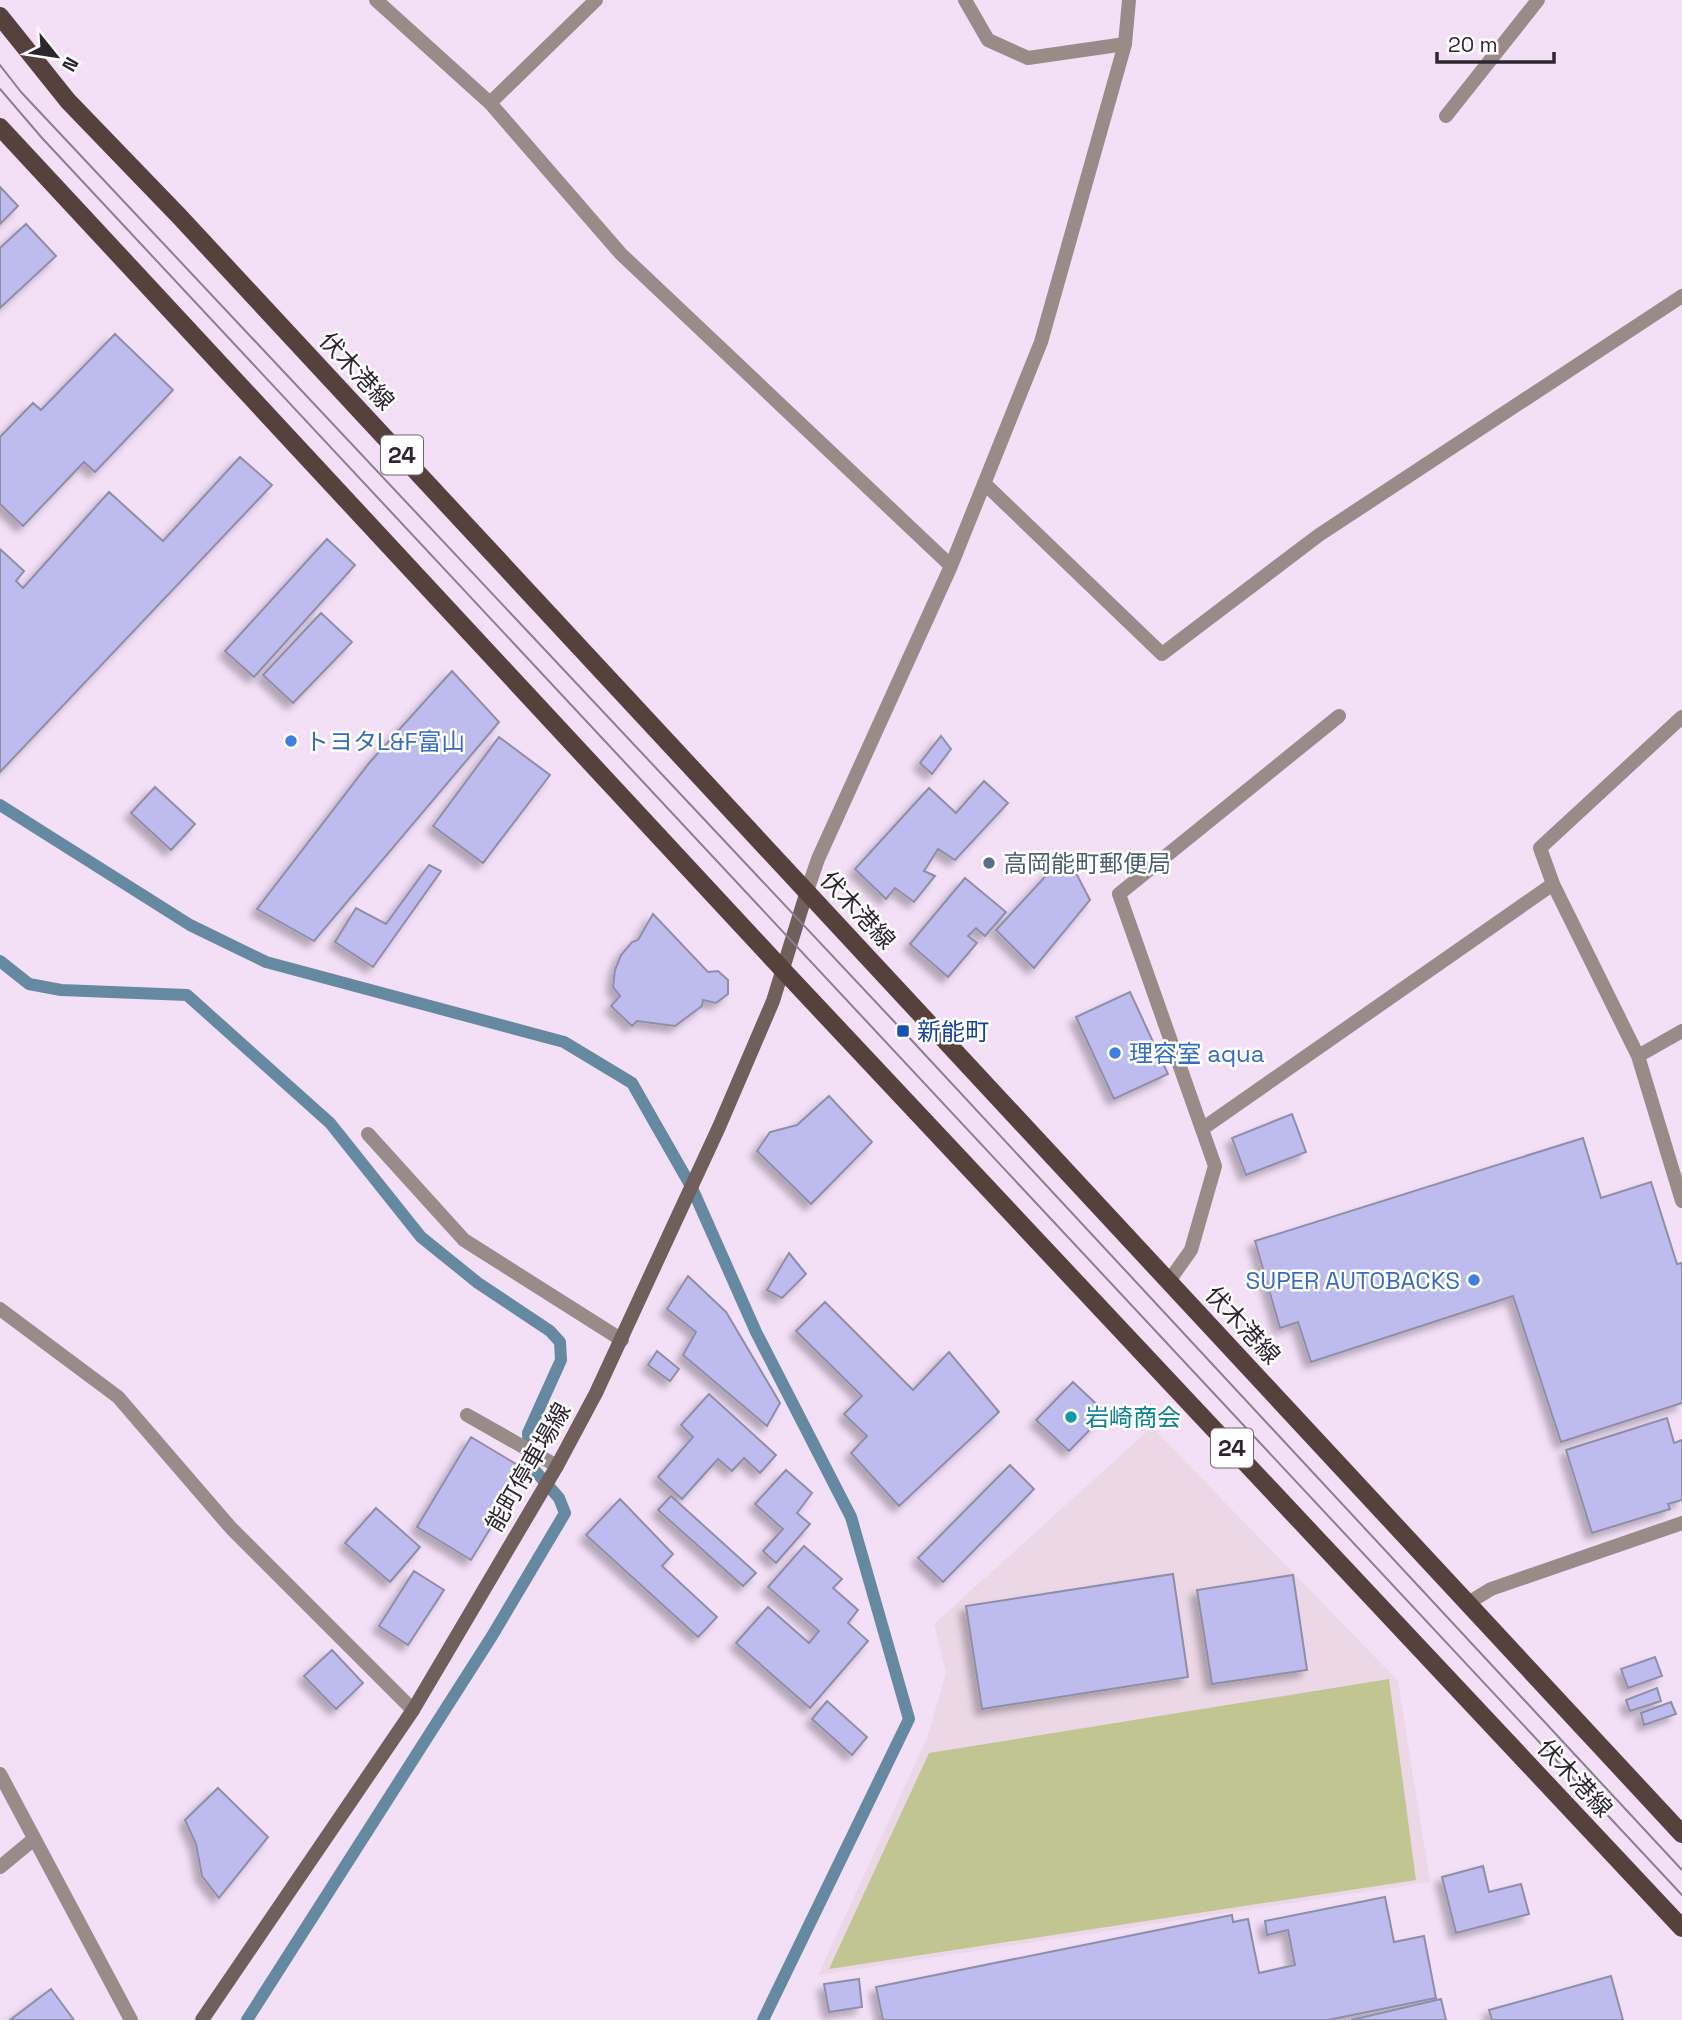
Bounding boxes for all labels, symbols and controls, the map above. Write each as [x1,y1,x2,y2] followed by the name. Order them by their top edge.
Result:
[21,21,91,91] north arrow
[1437,21,1554,65] scale bar
[1448,31,1498,58] text: 20 m
[56,52,84,76] text: N
[313,325,401,417] street label: 伏木港線
[381,436,423,475] road number: 24
[305,726,466,757] place label: トヨタL&F富山
[283,733,299,749] marker: トヨタL&F富山
[1003,848,1171,879] place label: 高岡能町郵便局
[981,855,997,871] marker: 高岡能町郵便局
[814,864,902,956] street label: 伏木港線
[917,1016,989,1047] place label: 新能町
[895,1023,911,1039] marker: 新能町
[1129,1038,1265,1069] place label: 理容室 aqua
[1107,1045,1123,1061] marker: 理容室 aqua
[1245,1265,1460,1296] place label: SUPER AUTOBACKS
[1466,1272,1482,1288] marker: SUPER AUTOBACKS
[1199,1279,1287,1371] street label: 伏木港線
[479,1397,577,1537] street label: 能町停車場線
[1085,1402,1181,1433] place label: 岩崎商会
[1063,1409,1079,1425] marker: 岩崎商会
[1211,1428,1253,1468] road number: 24
[1531,1732,1619,1824] street label: 伏木港線

